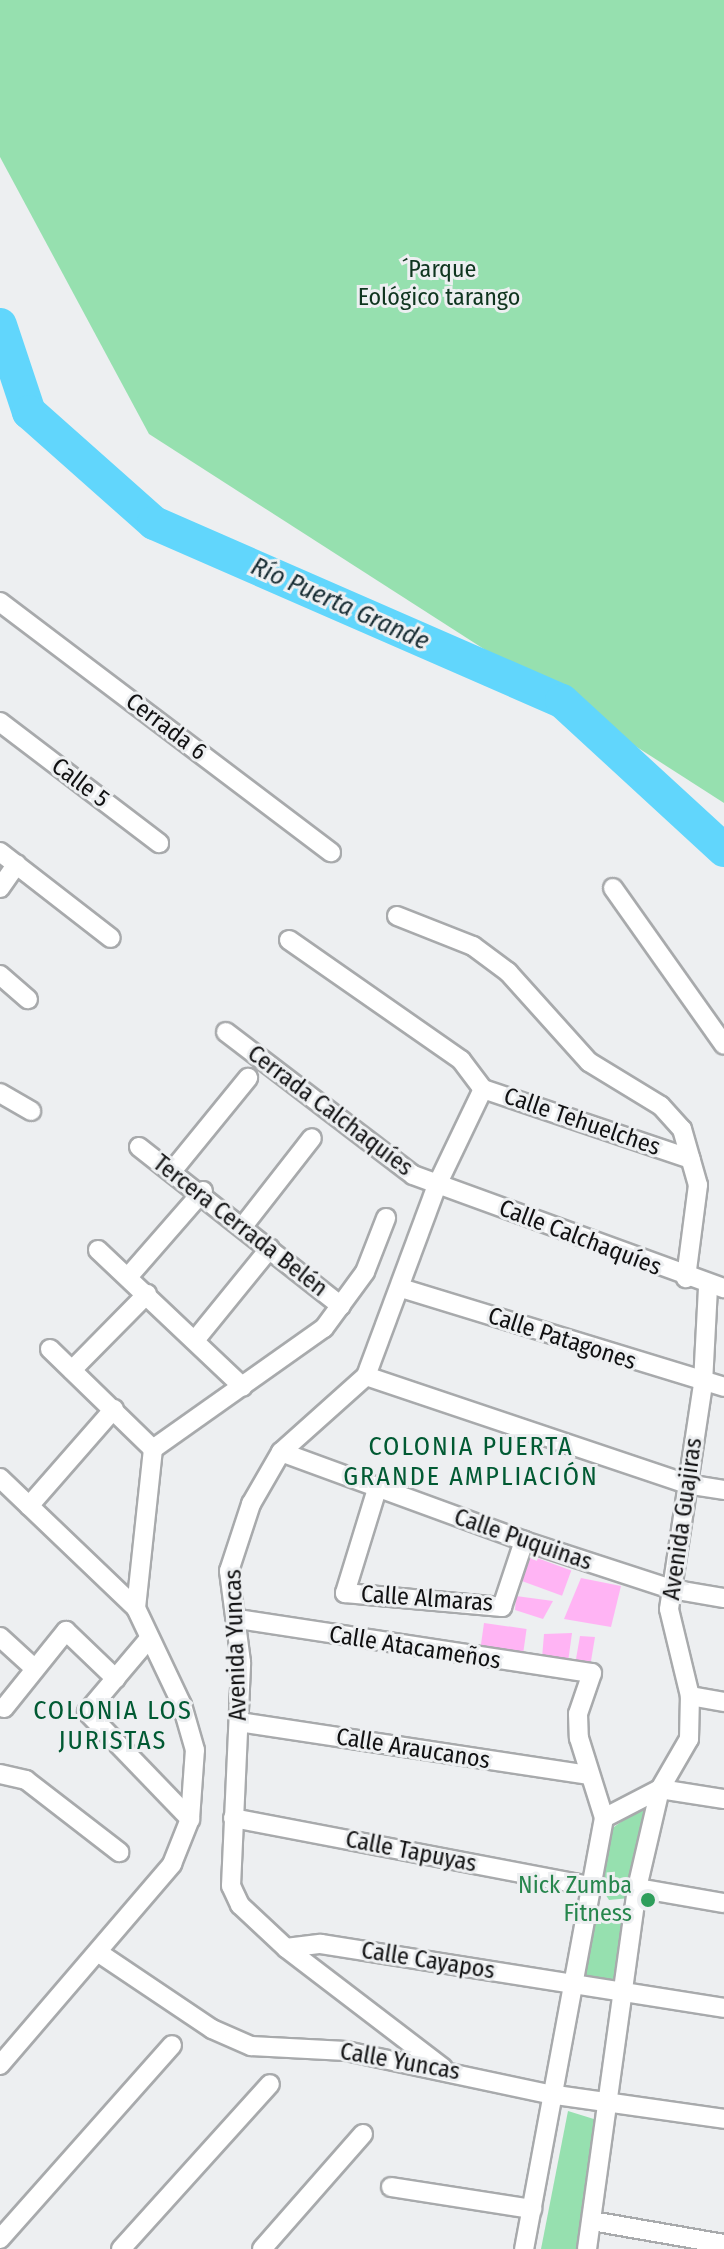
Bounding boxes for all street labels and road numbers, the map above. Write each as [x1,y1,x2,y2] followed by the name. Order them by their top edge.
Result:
[120,687,212,767] street label: Cerrada 6
[46,752,114,814] street label: Calle 5
[242,1039,418,1183] street label: Cerrada Calchaquíes
[500,1082,664,1162] street label: Calle Tehuelches
[147,1149,333,1303] street label: Tercera Cerrada Belén
[495,1194,665,1282] street label: Calle Calchaquíes
[484,1302,640,1376] street label: Calle Patagones
[657,1436,709,1602] street label: Avenida Guajiras
[450,1503,596,1577] street label: Calle Puquinas
[219,1569,253,1721] street label: Avenida Yuncas
[360,1580,494,1618] street label: Calle Almaras
[327,1620,503,1676] street label: Calle Atacameños
[334,1723,492,1775] street label: Calle Araucanos
[343,1825,479,1879] street label: Calle Tapuyas
[359,1936,497,1986] street label: Calle Cayapos
[338,2037,462,2087] street label: Calle Yuncas

